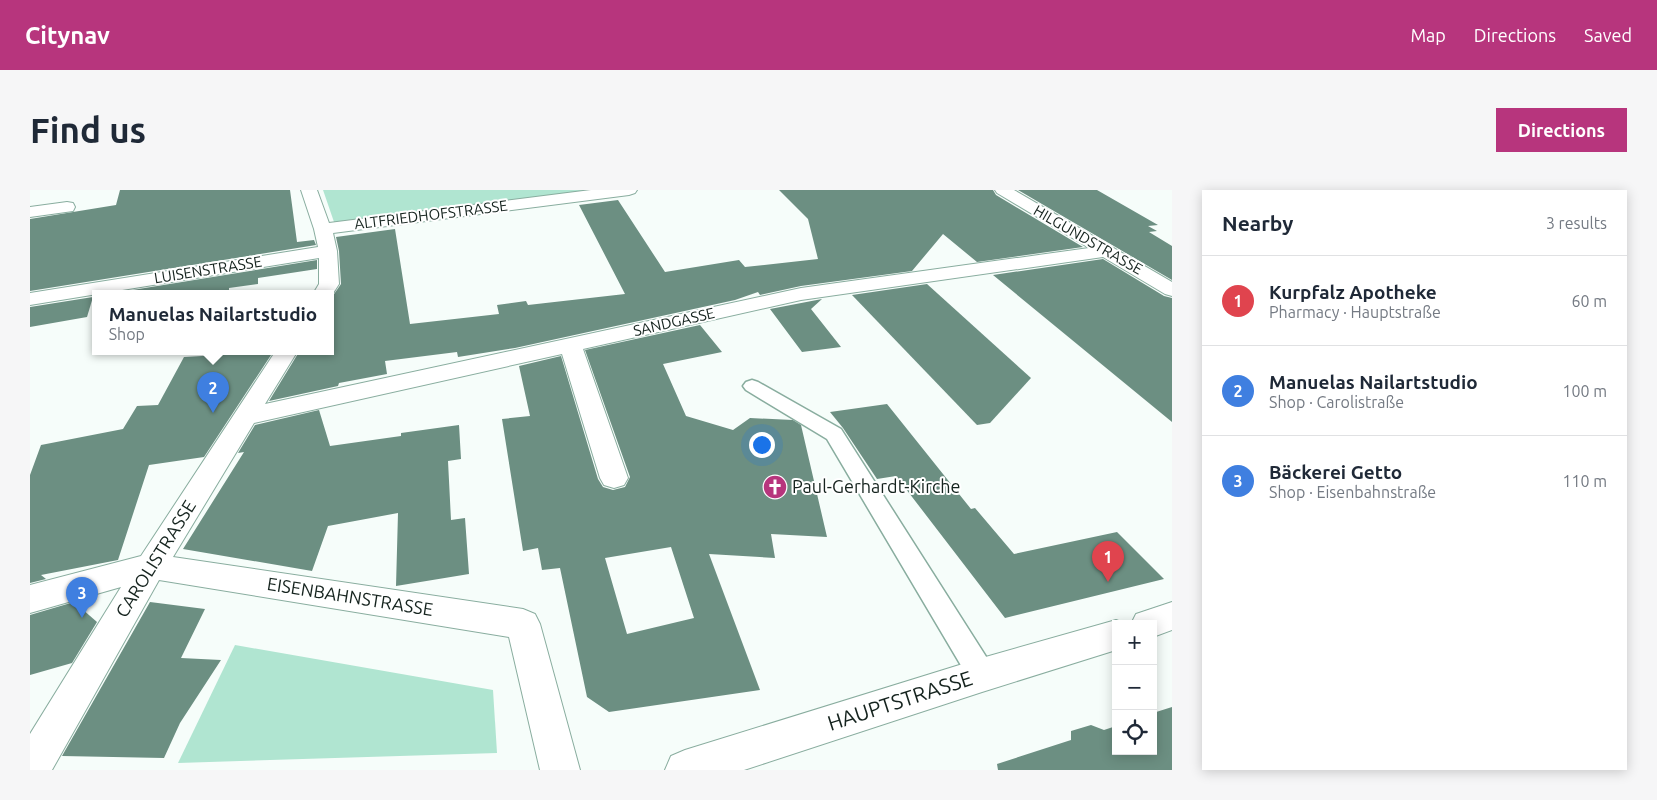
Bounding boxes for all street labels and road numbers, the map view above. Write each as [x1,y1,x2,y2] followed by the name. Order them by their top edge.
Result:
[353,197,509,232] street label: ALTFRIEDHOFSTRASSE
[1031,201,1146,278] street label: HILGUNDSTRASSE
[153,253,263,286] street label: LUISENSTRASSE
[632,304,716,339] street label: SANDGASSE
[111,496,199,621] street label: CAROLISTRASSE
[266,573,435,619] street label: EISENBAHNSTRASSE
[824,665,975,735] street label: HAUPTSTRASSE

